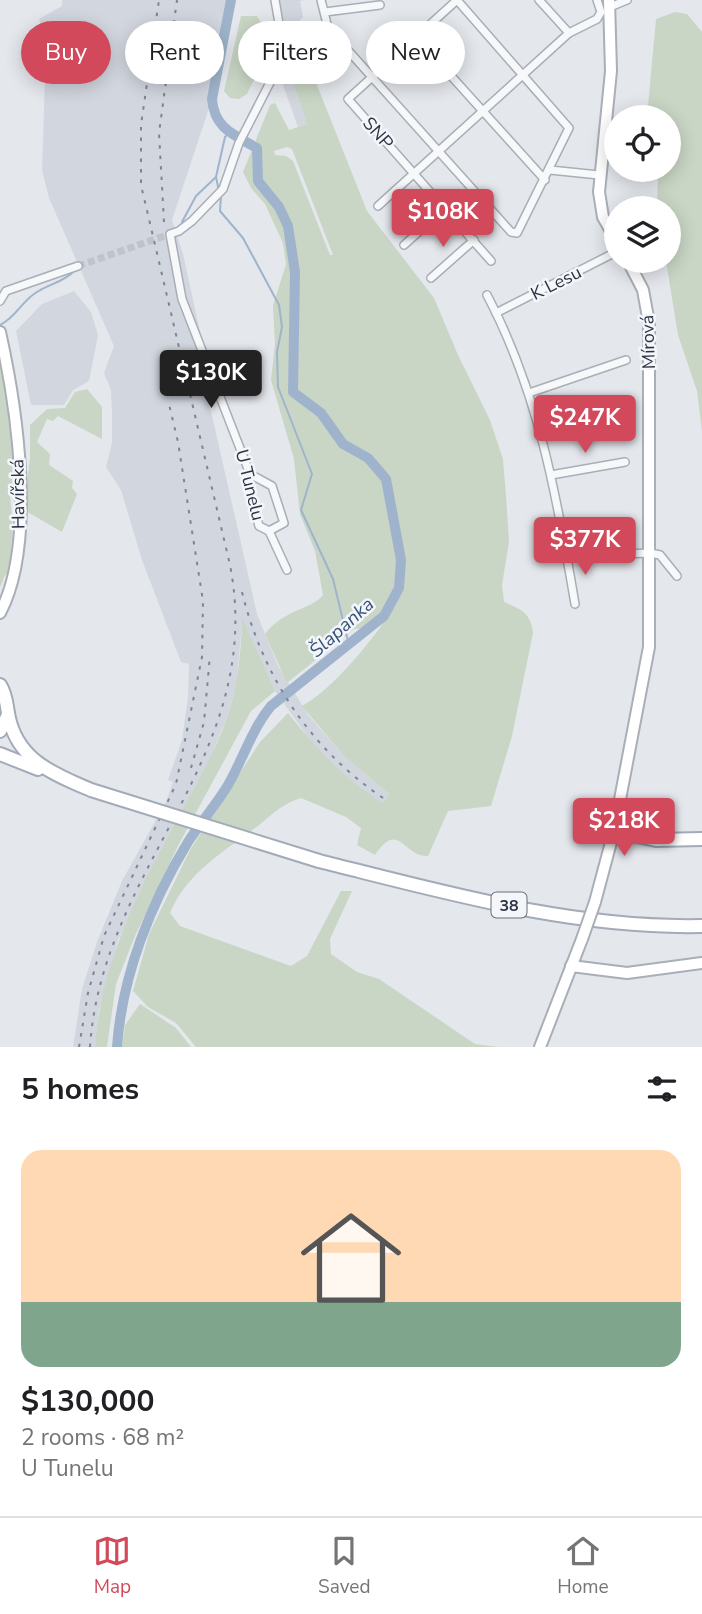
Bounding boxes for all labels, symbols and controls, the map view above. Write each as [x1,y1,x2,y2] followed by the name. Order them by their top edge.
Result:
[21,21,111,84] chip: Buy
[125,21,224,84] chip: Rent
[238,21,352,84] chip: Filters
[366,21,465,84] chip: New
[604,105,681,273] map controls
[604,105,681,182] button: locate
[357,112,399,154] street label: SNP
[394,190,492,249] pin: $108K
[408,196,478,227] text: $108K
[604,196,681,273] button: layers
[527,260,585,306] street label: K Lesu
[635,314,661,370] street label: Mírová
[162,350,260,410] pin: $130K
[176,357,246,388] text: $130K
[536,396,634,455] pin: $247K
[550,402,620,433] text: $247K
[230,447,270,523] street label: U Tunelu
[5,459,31,529] street label: Havířská
[536,518,634,577] pin: $377K
[550,524,620,555] text: $377K
[304,592,380,664] water label: Šlapanka
[575,798,673,858] pin: $218K
[589,805,659,836] text: $218K
[491,892,526,917] road number: 38
[21,1069,139,1110] text: 5 homes
[643,1070,681,1108] icon: filters
[288,1195,414,1321] icon: home
[21,1381,154,1422] text: $130,000
[21,1422,184,1453] text: 2 rooms · 68 m²
[21,1453,114,1484] text: U Tunelu
[93,1532,131,1600] tab: Map
[318,1532,371,1600] tab: Saved
[557,1532,609,1600] tab: Home

